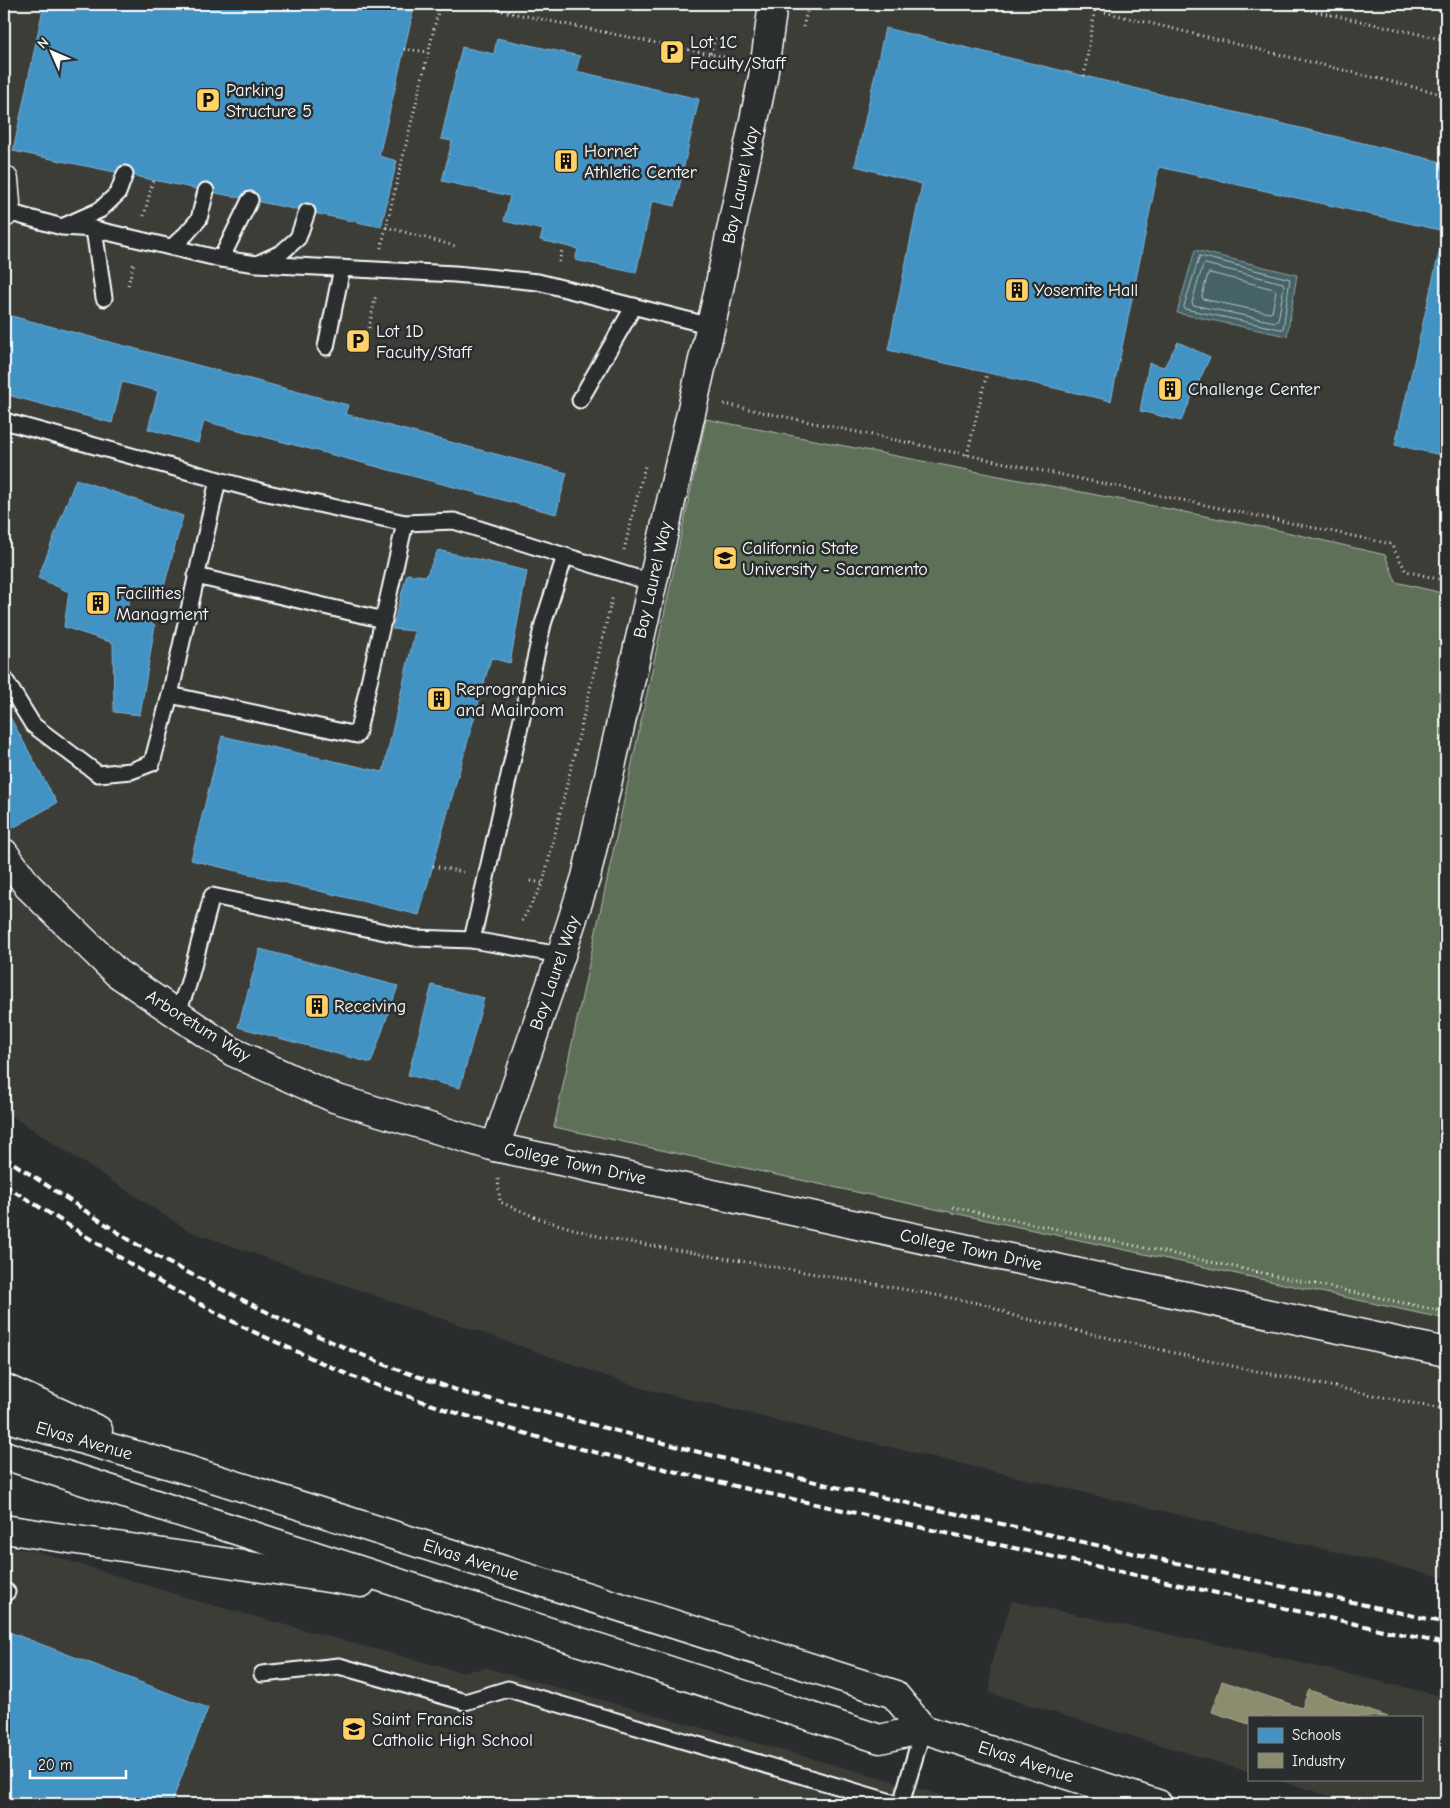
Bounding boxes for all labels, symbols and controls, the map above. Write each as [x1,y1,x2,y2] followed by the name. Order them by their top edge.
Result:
[28,28,78,78] north arrow
[690,32,786,74] place label: Lot 1C Faculty/Staff
[34,34,52,52] text: N
[659,39,685,65] parking icon: Lot 1C Faculty/Staff
[226,80,312,122] place label: Parking Structure 5
[195,87,221,113] parking icon: Parking Structure 5
[718,124,764,245] street label: Bay Laurel Way
[584,141,698,183] place label: Hornet Athletic Center
[553,148,579,174] building icon: Hornet Athletic Center
[1004,277,1030,303] building icon: Yosemite Hall
[1034,280,1138,301] place label: Yosemite Hall
[376,321,472,363] place label: Lot 1D Faculty/Staff
[345,328,371,354] parking icon: Lot 1D Faculty/Staff
[1157,376,1183,402] building icon: Challenge Center
[1188,379,1321,400] place label: Challenge Center
[629,519,677,640] street label: Bay Laurel Way
[742,538,928,580] place label: California State University - Sacramento
[712,545,738,571] school or university icon: California State University - Sacramento
[116,583,209,625] place label: Facilities Managment
[85,590,111,616] building icon: Facilities Managment
[456,679,567,721] place label: Reprographics and Mailroom
[426,686,452,712] building icon: Reprographics and Mailroom
[526,912,585,1033] street label: Bay Laurel Way
[142,985,255,1067] street label: Arboretum Way
[304,993,330,1019] building icon: Receiving
[334,996,406,1017] place label: Receiving
[502,1139,648,1189] street label: College Town Drive
[898,1225,1044,1275] street label: College Town Drive
[33,1417,135,1465] street label: Elvas Avenue
[420,1535,522,1585] street label: Elvas Avenue
[372,1709,533,1751] place label: Saint Francis Catholic High School
[341,1716,367,1742] school or university icon: Saint Francis Catholic High School
[1248,1716,1422,1780] legend
[1292,1726,1341,1744] text: Schools
[975,1737,1077,1787] street label: Elvas Avenue
[30,1748,126,1780] scale bar
[1292,1752,1345,1770] text: Industry
[38,1756,72,1774] text: 20 m

